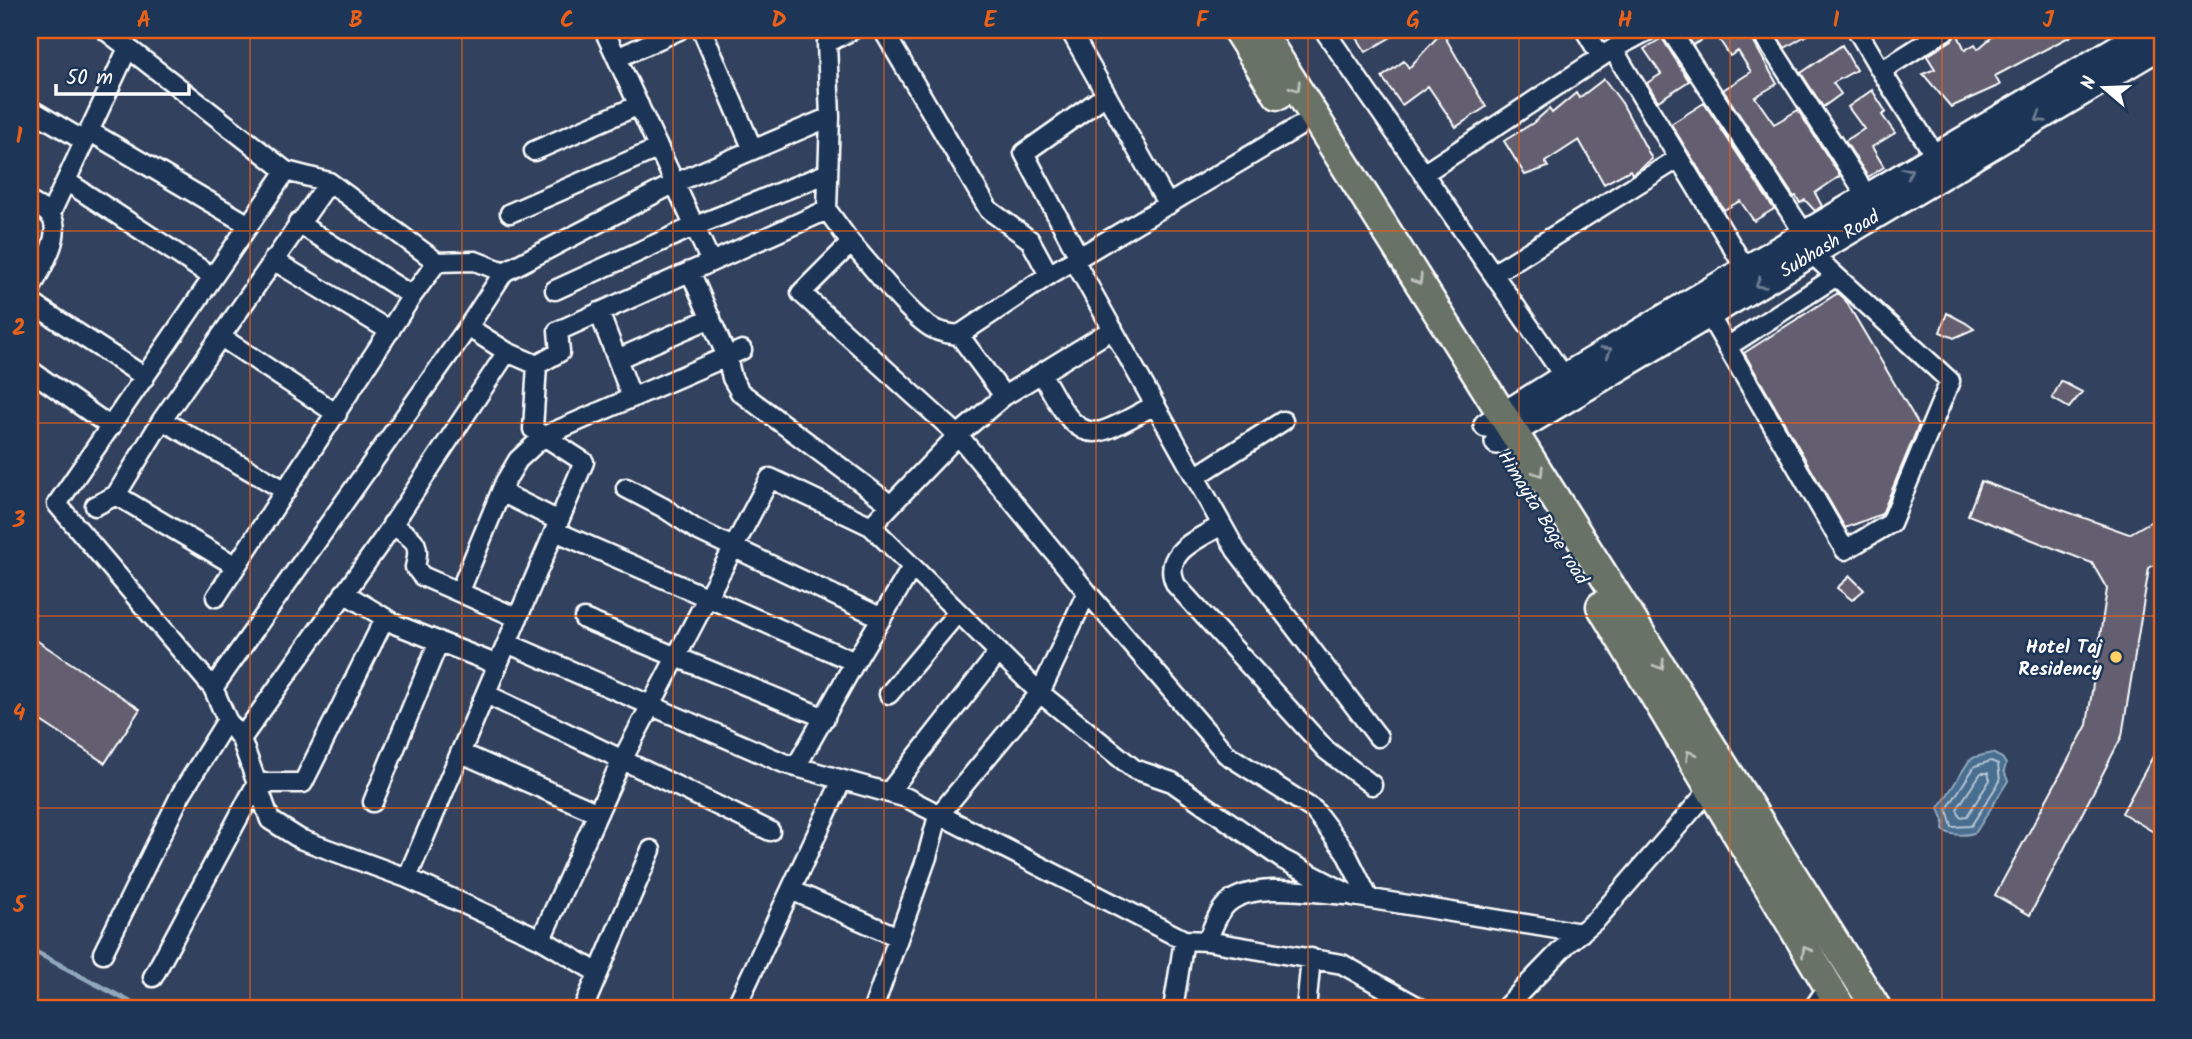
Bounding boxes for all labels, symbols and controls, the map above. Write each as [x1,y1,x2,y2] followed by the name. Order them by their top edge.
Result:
[137,3,151,39] text: A
[349,3,363,39] text: B
[560,3,574,39] text: C
[771,3,787,39] text: D
[984,3,998,39] text: E
[1196,3,1210,39] text: F
[1406,3,1420,39] text: G
[1618,3,1633,39] text: H
[1832,3,1840,39] text: I
[2042,3,2054,39] text: J
[56,52,189,96] scale bar
[2070,52,2140,122] north arrow
[66,62,113,95] text: 50 m
[2074,73,2106,94] text: N
[1288,80,1301,93] one-way arrow
[2035,110,2048,123] one-way arrow
[16,119,23,155] text: 1
[1900,167,1913,180] one-way arrow
[1774,203,1886,286] street label: Subhash Road
[1409,272,1422,285] one-way arrow
[1755,276,1768,289] one-way arrow
[12,311,26,347] text: 2
[1600,346,1613,359] one-way arrow
[1489,445,1596,592] street label: Himayta Bage road
[1531,465,1544,478] one-way arrow
[12,503,26,539] text: 3
[2018,633,2103,685] place label: Hotel Taj Residency
[2108,649,2124,665] marker: Hotel Taj Residency
[1652,657,1665,670] one-way arrow
[13,696,26,732] text: 4
[1685,750,1698,763] one-way arrow
[12,888,27,924] text: 5
[1802,945,1815,958] one-way arrow

